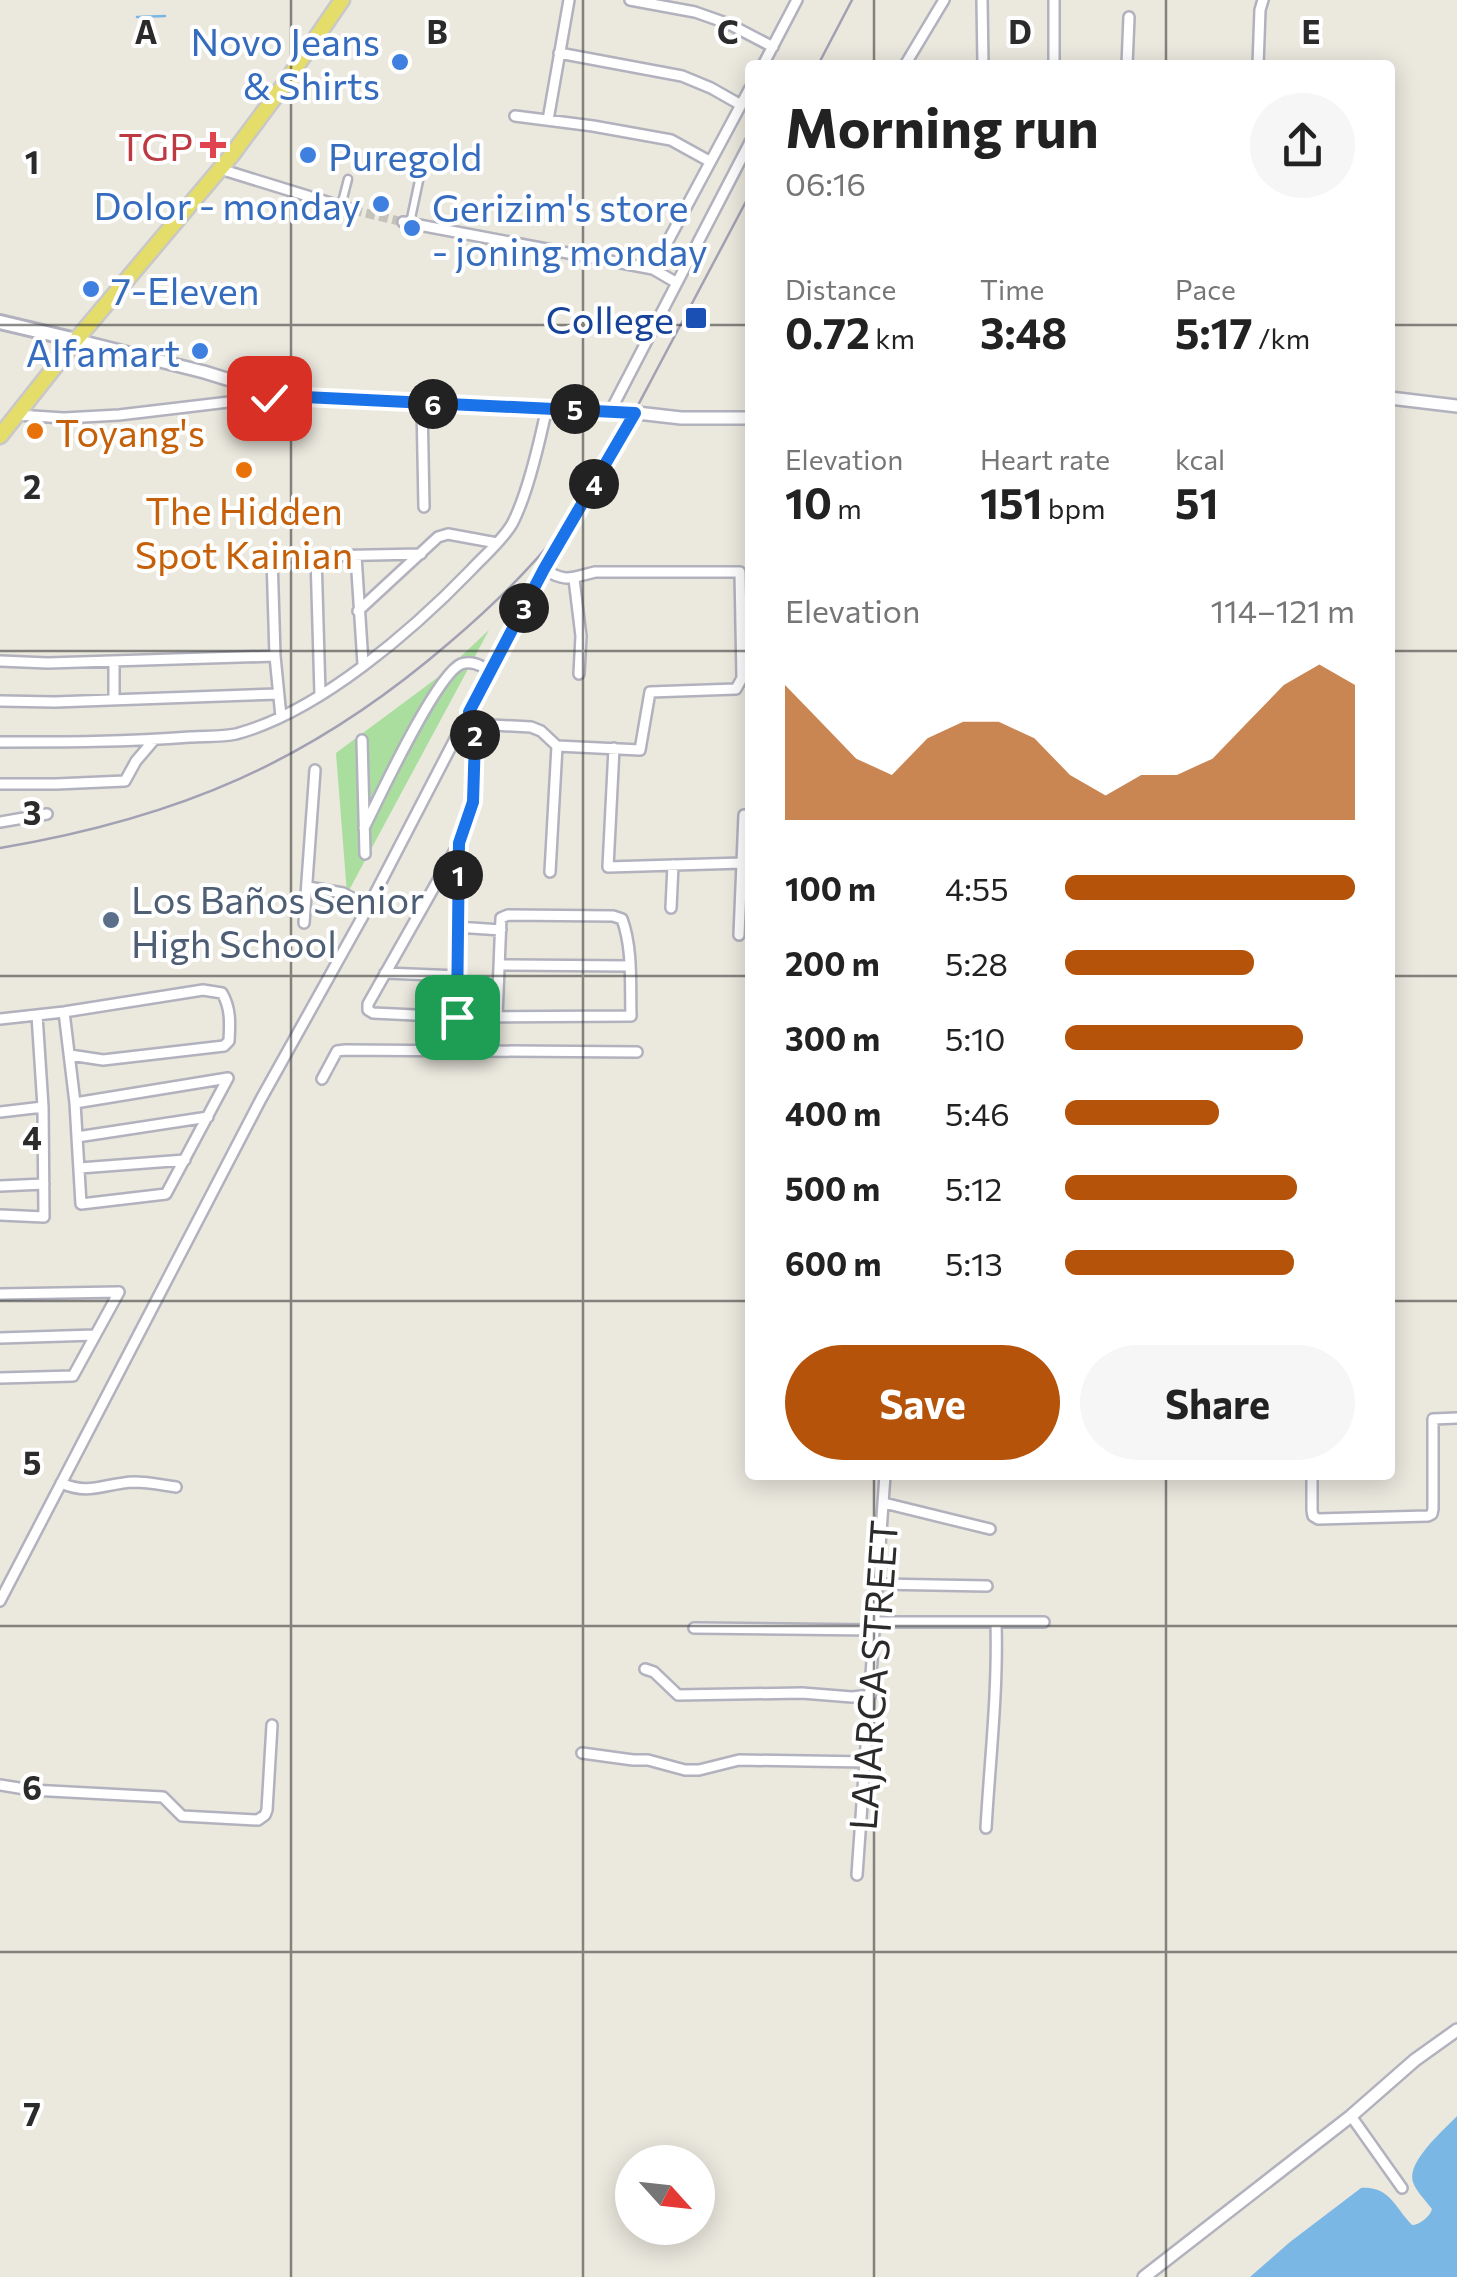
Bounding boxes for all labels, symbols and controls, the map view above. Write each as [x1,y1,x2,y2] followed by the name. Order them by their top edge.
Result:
[135,11,158,51] text: A
[426,11,448,51] text: B
[717,11,739,51] text: C
[1008,11,1032,51] text: D
[1301,11,1321,51] text: E
[190,17,380,108] place label: Novo Jeans & Shirts
[389,51,411,73] marker: Novo Jeans & Shirts
[785,92,1099,159] text: Morning run
[1250,93,1355,198] button: share
[118,122,193,169] place label: TGP
[328,132,482,179] place label: Puregold
[202,134,224,156] marker: TGP
[25,141,39,181] text: 1
[297,144,319,166] marker: Puregold
[785,163,866,203] text: 06:16
[93,181,361,228] place label: Dolor - monday
[432,183,708,274] place label: Gerizim's store - joning monday
[370,193,392,215] marker: Dolor - monday
[401,217,423,239] marker: Gerizim's store - joning monday
[111,266,260,313] place label: 7-Eleven
[785,272,896,306] text: Distance
[980,272,1044,306] text: Time
[1175,272,1236,306] text: Pace
[80,278,102,300] marker: 7-Eleven
[546,295,674,342] place label: College
[683,305,709,331] marker: College
[785,306,870,358] text: 0.72
[980,306,1067,358] text: 3:48
[1175,306,1253,358] text: 5:17
[870,321,915,355] text: km
[1253,321,1310,355] text: /km
[26,328,180,375] place label: Alfamart
[189,340,211,362] marker: Alfamart
[227,356,312,441] pin
[242,371,297,426] icon: check
[408,379,458,429] pin: 6
[550,384,600,434] pin: 5
[424,387,442,421] text: 6
[567,392,583,426] text: 5
[55,408,205,455] place label: Toyang's
[24,420,46,442] marker: Toyang's
[785,442,903,476] text: Elevation
[980,442,1110,476] text: Heart rate
[1175,442,1225,476] text: kcal
[233,459,255,481] marker: The Hidden Spot Kainian
[569,459,619,509] pin: 4
[23,466,41,506] text: 2
[585,467,603,501] text: 4
[785,476,832,528] text: 10
[980,476,1043,528] text: 151
[1175,476,1219,528] text: 51
[135,486,353,577] place label: The Hidden Spot Kainian
[832,491,862,525] text: m
[1043,491,1105,525] text: bpm
[499,583,549,633] pin: 3
[785,590,920,630] text: Elevation
[1210,590,1355,630] text: 114–121 m
[516,591,532,625] text: 3
[450,710,500,760] pin: 2
[467,718,483,752] text: 2
[23,792,41,832] text: 3
[433,850,483,900] pin: 1
[452,858,464,892] text: 1
[785,868,876,908] text: 100 m
[945,868,1009,908] text: 4:55
[131,875,424,966] place label: Los Baños Senior High School
[100,909,122,931] marker: Los Baños Senior High School
[785,943,880,983] text: 200 m
[945,943,1008,983] text: 5:28
[415,975,500,1060] pin
[430,990,485,1045] icon: arrive
[785,1018,880,1058] text: 300 m
[945,1018,1006,1058] text: 5:10
[785,1093,881,1133] text: 400 m
[945,1093,1010,1133] text: 5:46
[22,1117,42,1157] text: 4
[785,1168,880,1208] text: 500 m
[945,1168,1002,1208] text: 5:12
[785,1243,881,1283] text: 600 m
[945,1243,1003,1283] text: 5:13
[785,1345,1060,1460] button: Save
[1080,1345,1355,1460] button: Share
[23,1442,41,1482] text: 5
[838,1518,906,1832] street label: LAJARCA STREET
[22,1767,42,1807] text: 6
[23,2093,41,2133] text: 7
[615,2145,715,2245] north arrow
[615,2145,715,2245] map controls

